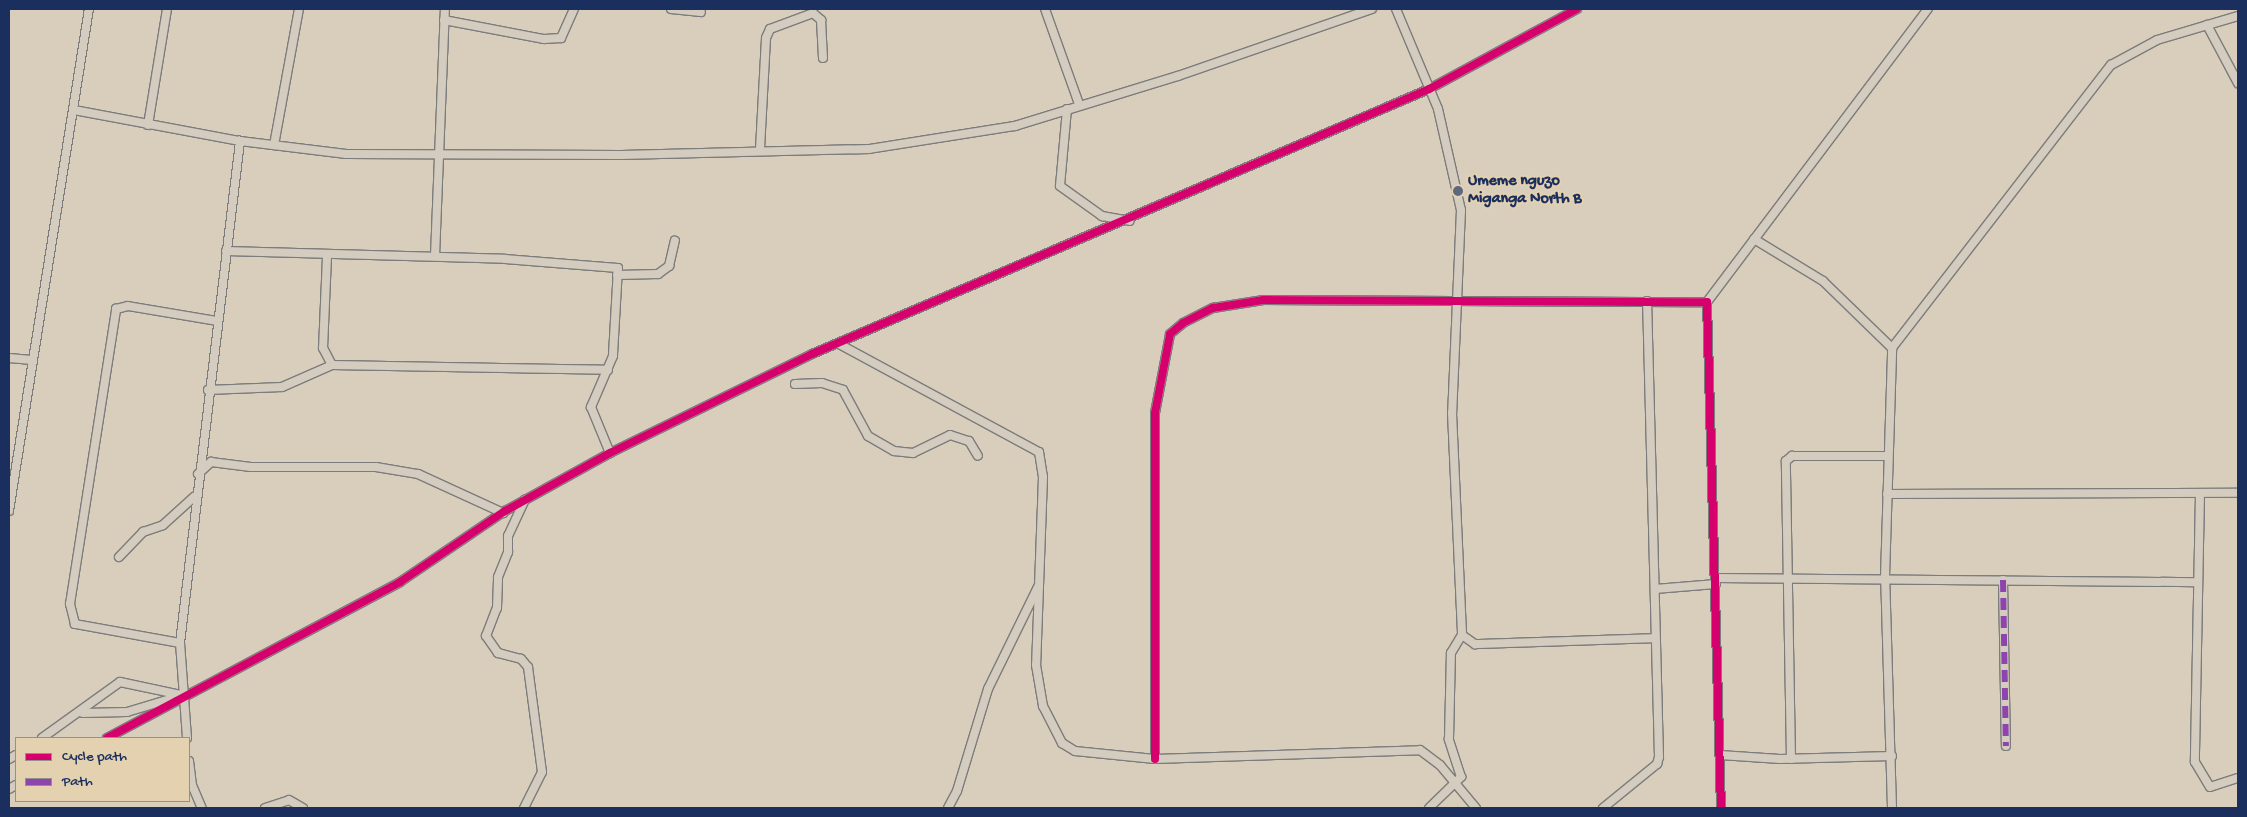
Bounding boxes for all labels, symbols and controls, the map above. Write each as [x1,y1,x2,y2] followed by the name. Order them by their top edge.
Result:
[1468,172,1581,210] place label: Umeme nguzo Miganga North B
[1452,185,1464,197] marker: Umeme nguzo Miganga North B
[15,737,190,802] legend
[62,748,127,766] text: Cycle path
[62,773,93,791] text: Path

